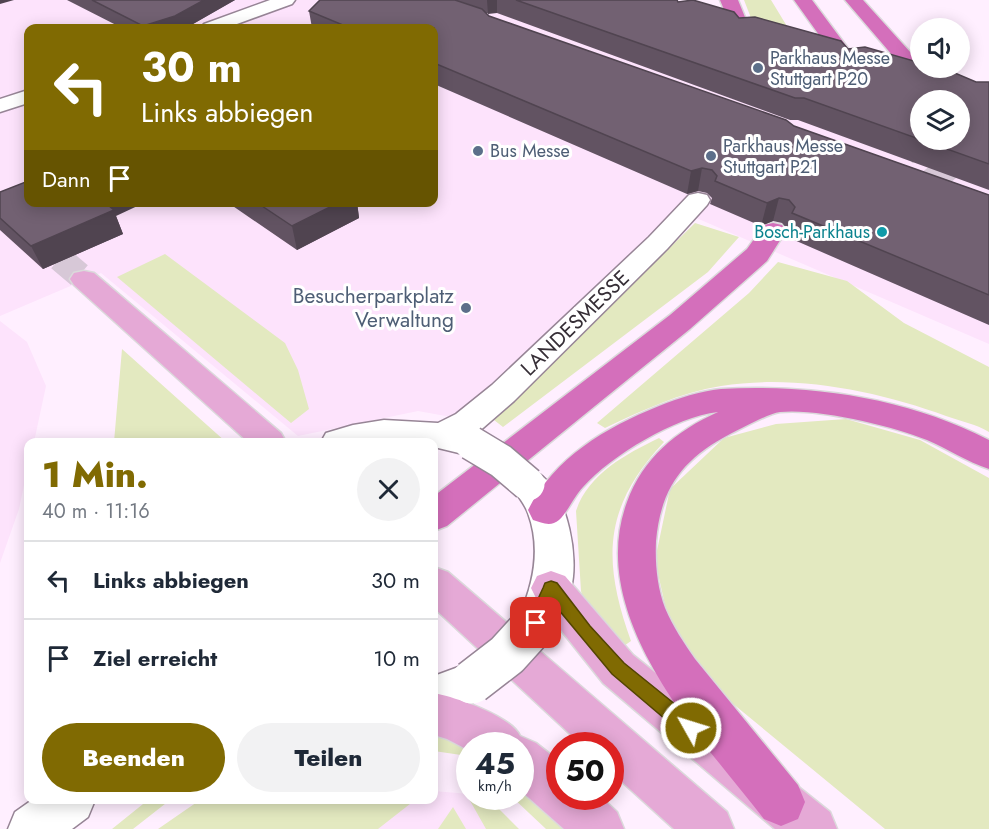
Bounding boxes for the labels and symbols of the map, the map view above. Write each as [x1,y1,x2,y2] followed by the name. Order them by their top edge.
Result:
[770,45,890,92] place label: Parkhaus Messe Stuttgart P20
[751,61,765,75] marker: Parkhaus Messe Stuttgart P20
[723,133,843,180] place label: Parkhaus Messe Stuttgart P21
[490,138,570,164] place label: Bus Messe
[471,144,485,158] marker: Bus Messe
[704,149,718,163] marker: Parkhaus Messe Stuttgart P21
[754,219,870,245] place label: Bosch-Parkhaus
[875,225,889,239] marker: Bosch-Parkhaus
[514,263,636,383] street label: LANDESMESSE
[293,281,454,335] place label: Besucherparkplatz Verwaltung
[459,301,473,315] marker: Besucherparkplatz Verwaltung
[510,597,561,648] pin
[659,696,723,760] position arrow
[546,732,624,810] speed limit sign: 50

